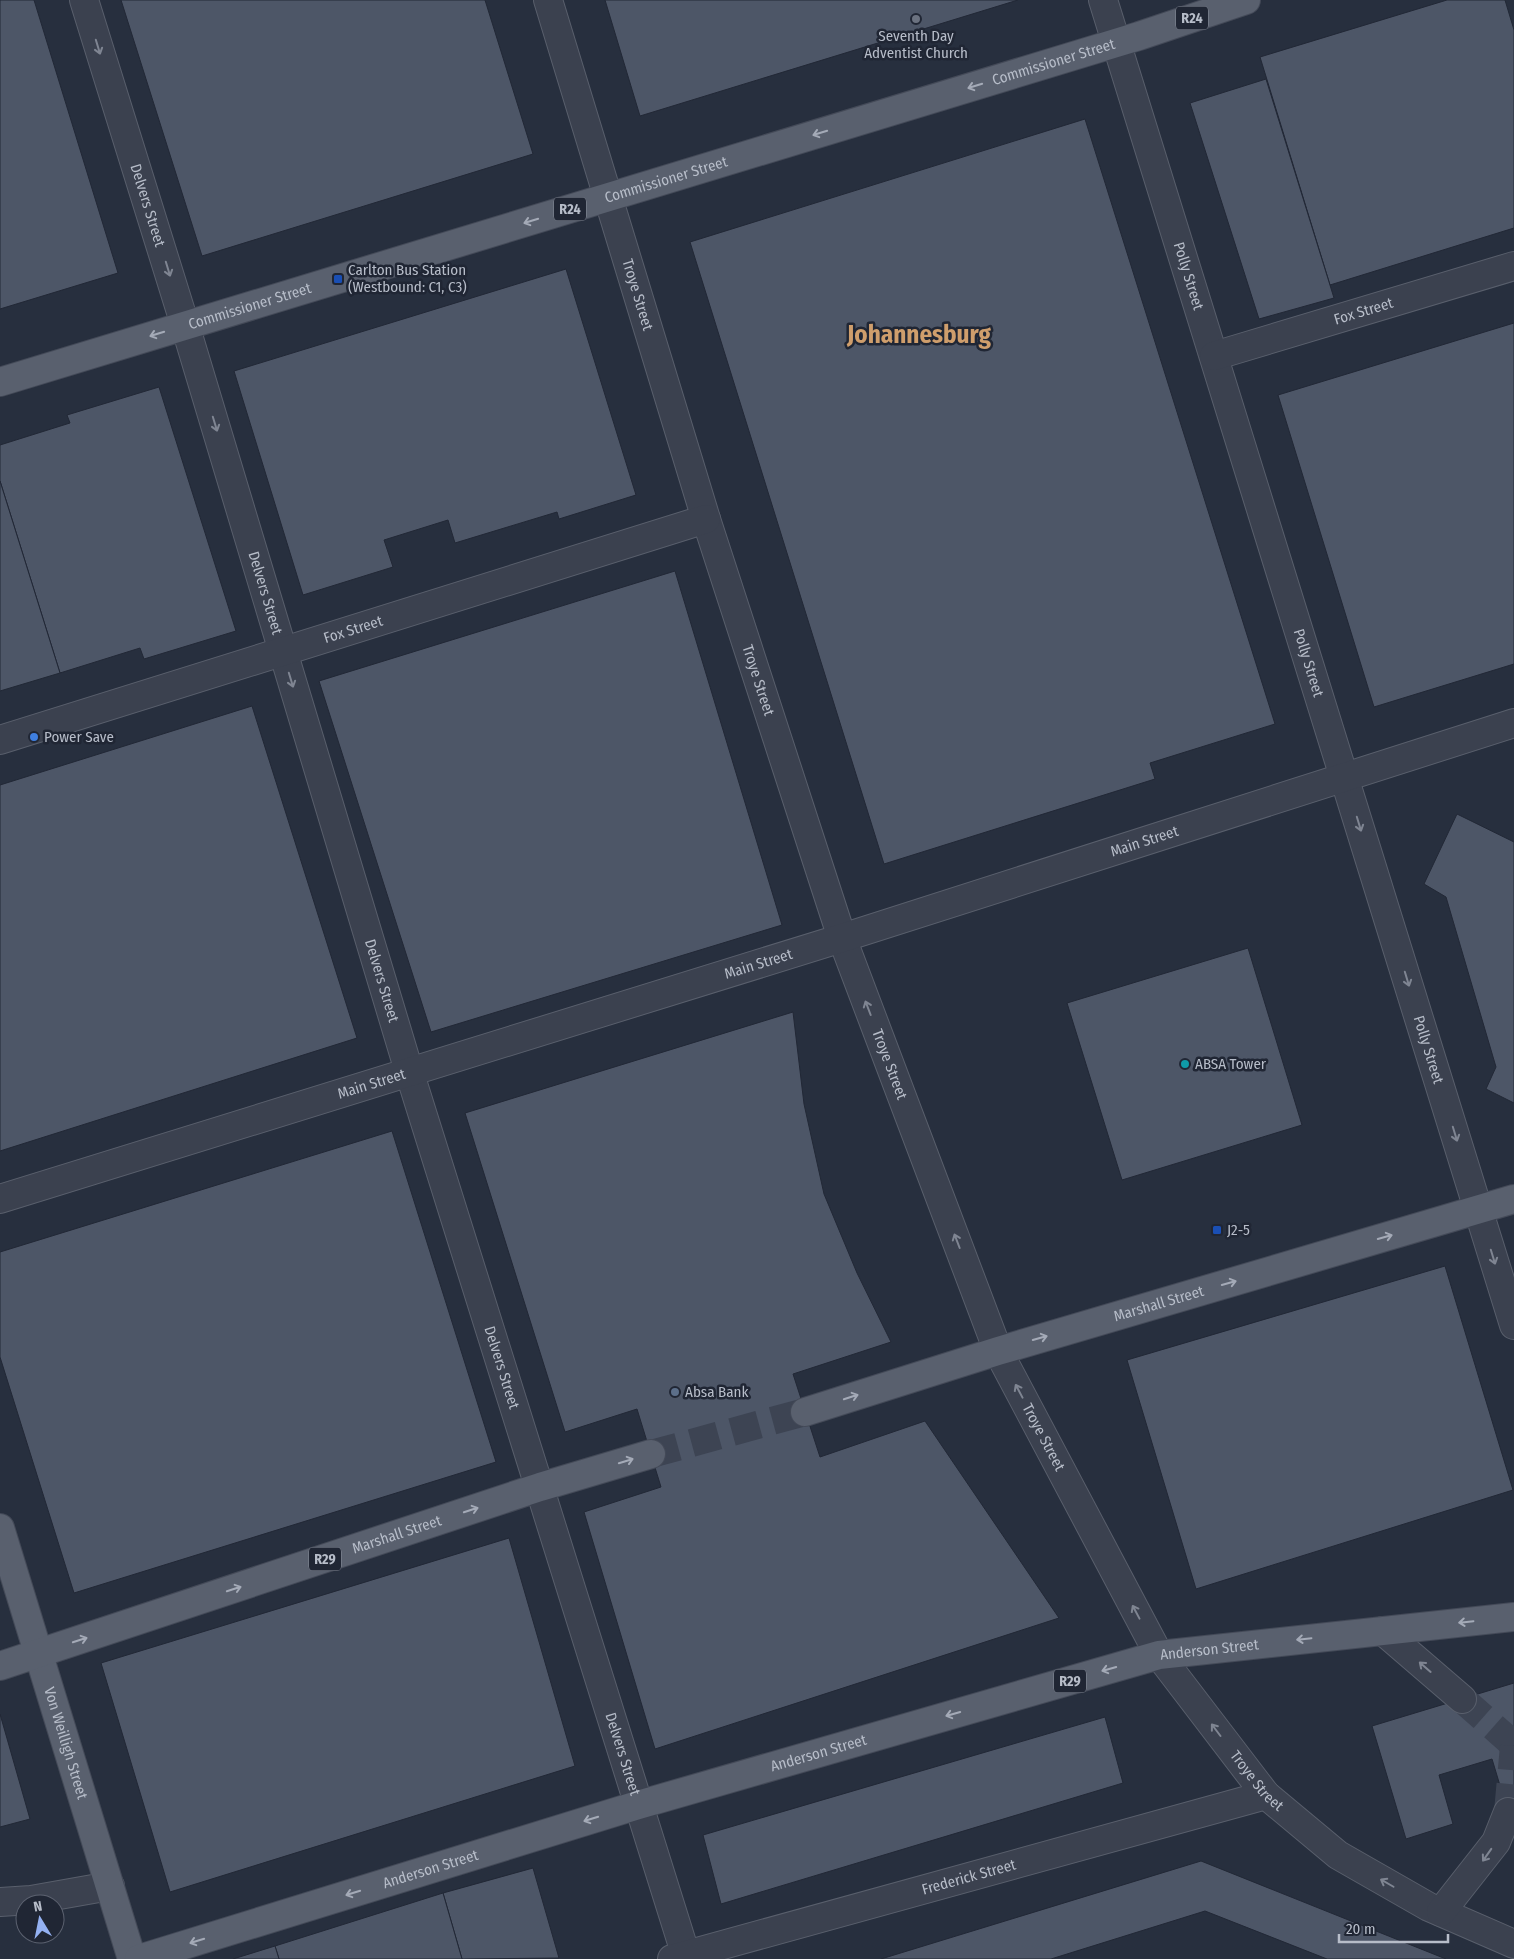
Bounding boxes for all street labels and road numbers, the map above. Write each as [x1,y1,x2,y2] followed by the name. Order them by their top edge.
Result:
[1176,7,1208,30] road number: R24
[990,35,1117,89] street label: Commissioner Street
[602,153,730,207] street label: Commissioner Street
[126,162,169,249] street label: Delvers Street
[554,198,586,220] road number: R24
[1170,240,1208,312] street label: Polly Street
[618,257,657,333] street label: Troye Street
[186,279,313,333] street label: Commissioner Street
[1332,294,1395,329] street label: Fox Street
[244,549,286,637] street label: Delvers Street
[321,612,385,647] street label: Fox Street
[1290,627,1328,699] street label: Polly Street
[738,642,778,718] street label: Troye Street
[1108,822,1181,861] street label: Main Street
[361,937,403,1025] street label: Delvers Street
[722,945,795,983] street label: Main Street
[1410,1013,1448,1086] street label: Polly Street
[868,1027,911,1102] street label: Troye Street
[335,1065,408,1103] street label: Main Street
[1112,1282,1206,1325] street label: Marshall Street
[480,1324,523,1411] street label: Delvers Street
[1018,1400,1069,1474] street label: Troye Street
[350,1511,444,1558] street label: Marshall Street
[309,1548,341,1570] road number: R29
[1159,1635,1260,1664] street label: Anderson Street
[1054,1670,1086,1692] road number: R29
[40,1685,92,1801] street label: Von Weilligh Street
[601,1710,644,1798] street label: Delvers Street
[768,1731,869,1775] street label: Anderson Street
[1226,1747,1287,1815] street label: Troye Street
[380,1846,480,1892] street label: Anderson Street
[920,1855,1018,1899] street label: Frederick Street

